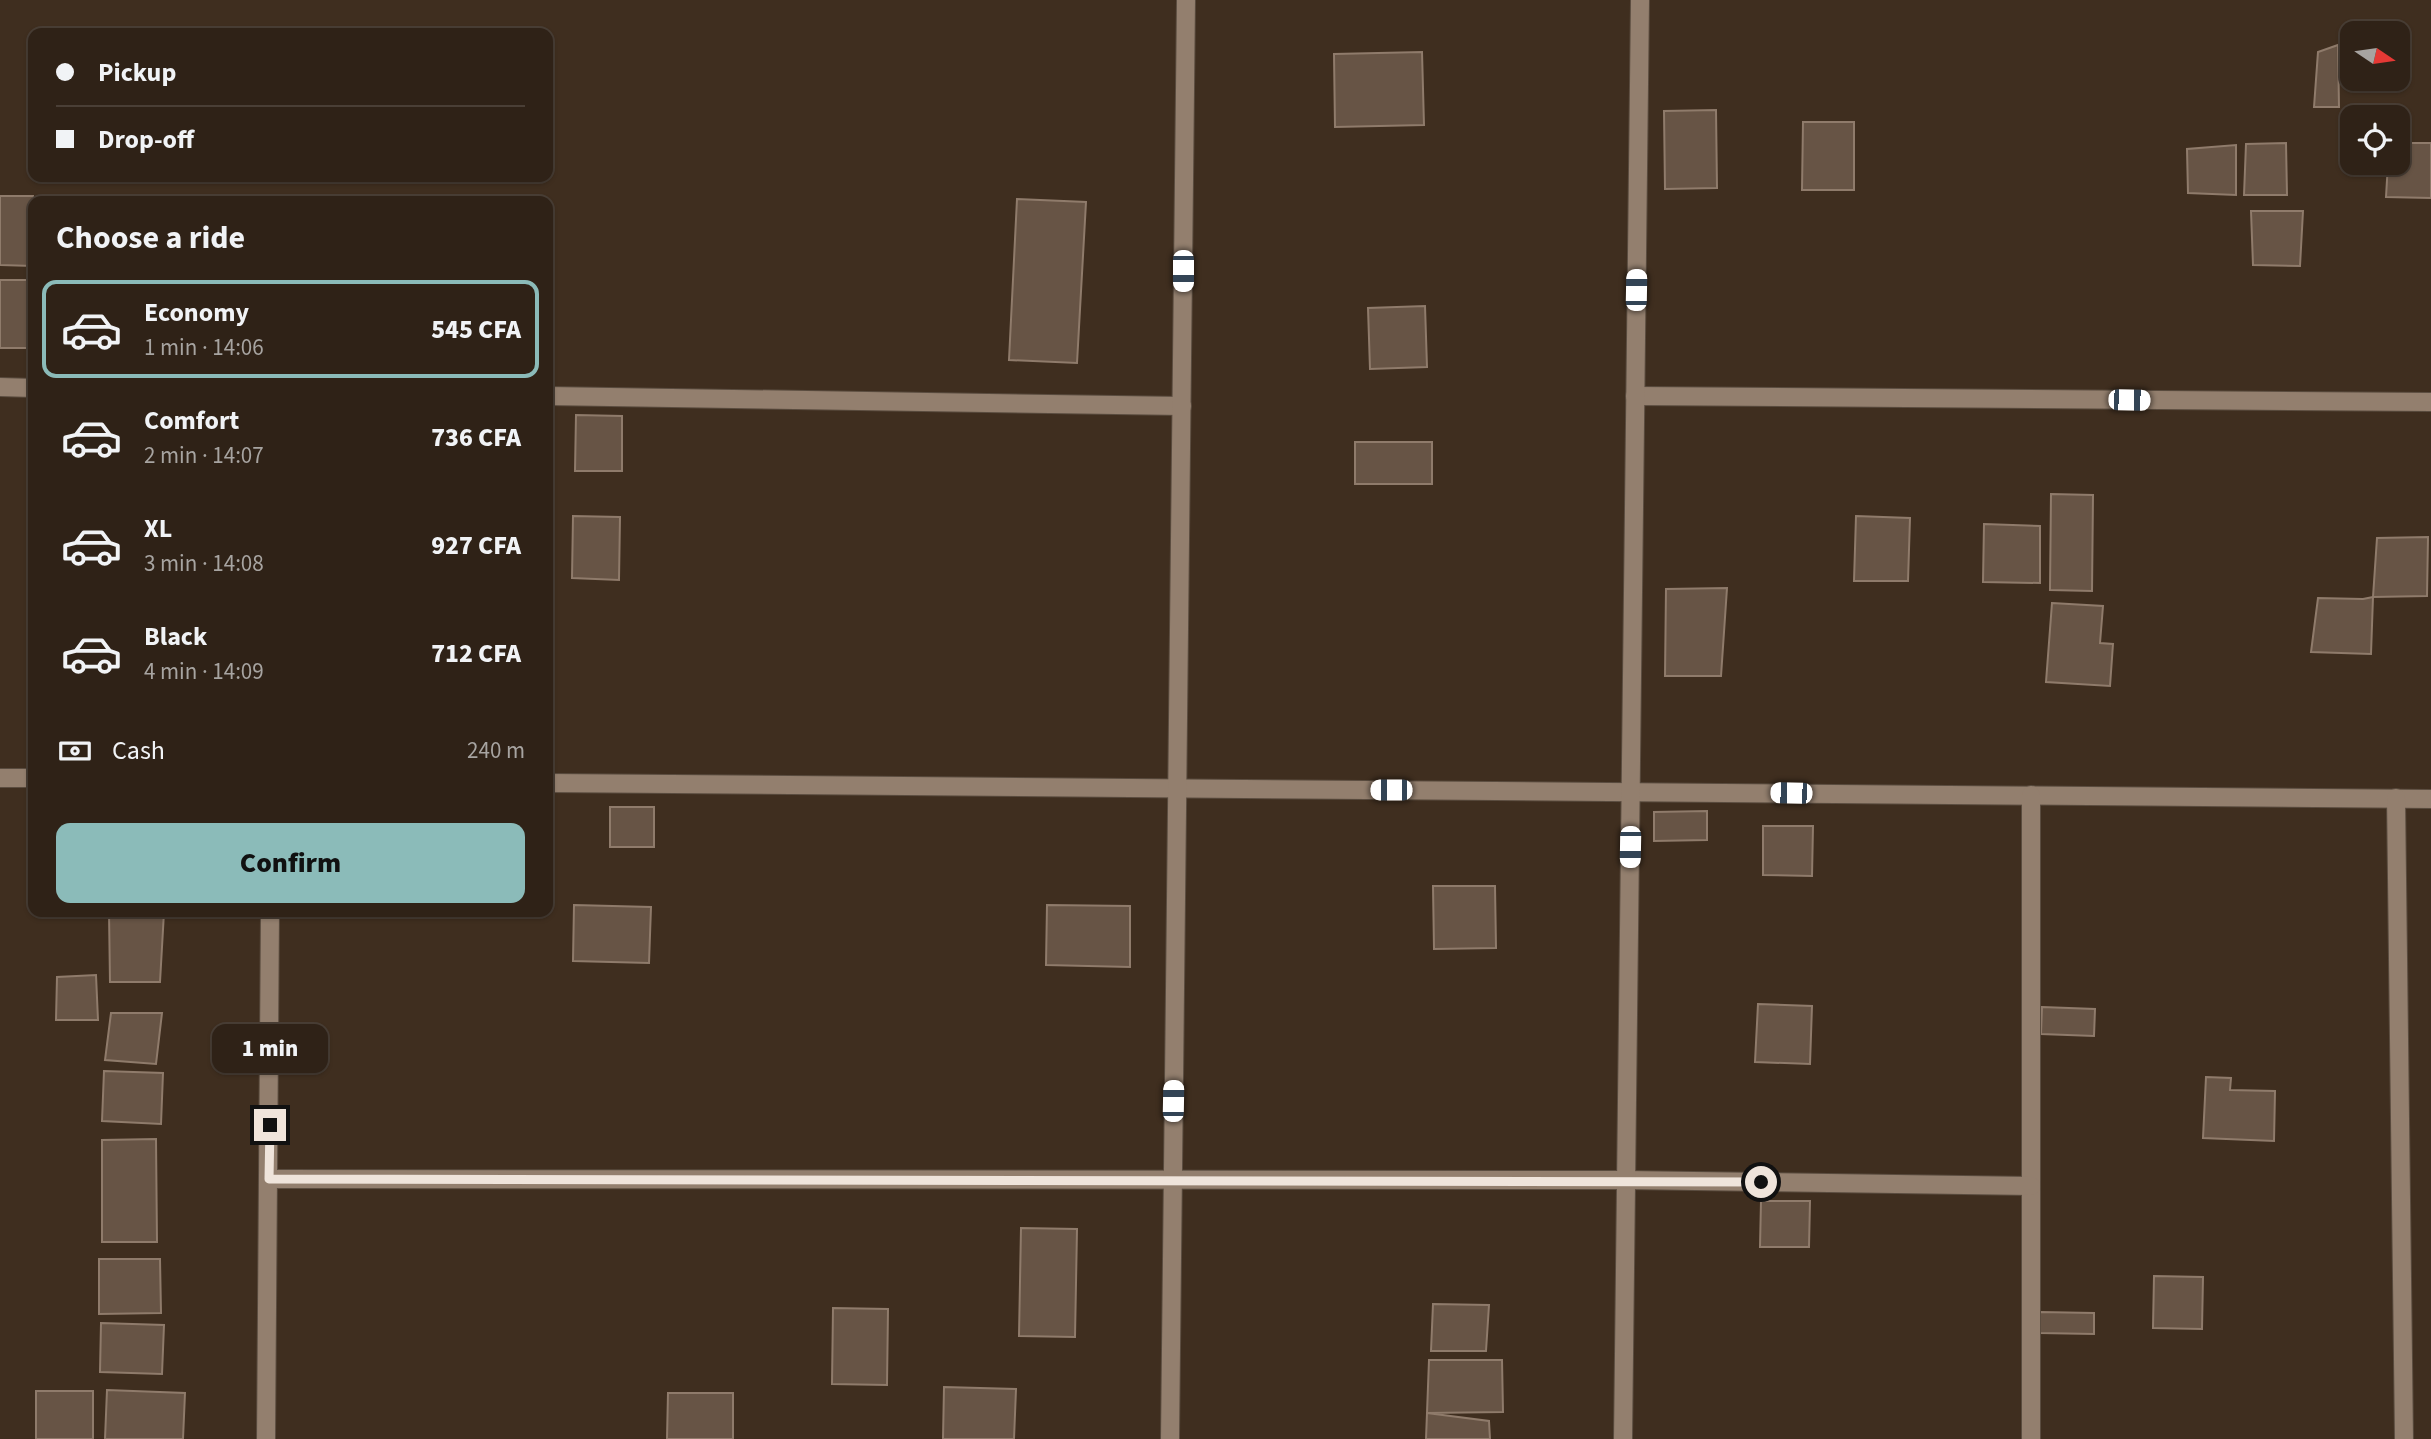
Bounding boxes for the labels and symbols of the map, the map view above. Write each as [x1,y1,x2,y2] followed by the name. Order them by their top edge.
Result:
[2340,21,2410,91] north arrow
[1173,250,1194,292] car
[1626,269,1647,311] car
[2108,389,2151,411] car
[1371,780,1413,801] car
[1770,782,1813,804] car
[1620,826,1641,868] car
[212,1024,328,1072] callout: 1 min
[1163,1080,1184,1122] car
[254,1109,286,1141] route end
[1745,1166,1777,1198] route start

